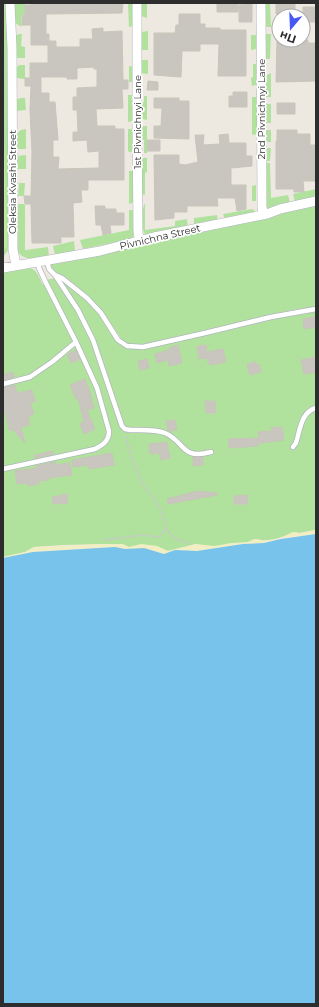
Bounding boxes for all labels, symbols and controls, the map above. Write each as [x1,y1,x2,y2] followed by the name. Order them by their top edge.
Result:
[271,8,311,48] north arrow
[278,28,298,47] text: Пн
[255,59,268,159] street label: 2nd Pivnichnyi Lane
[131,75,144,169] street label: 1st Pivnichnyi Lane
[6,130,19,234] street label: Oleksia Kvashi Street
[118,221,202,253] street label: Pivnichna Street

